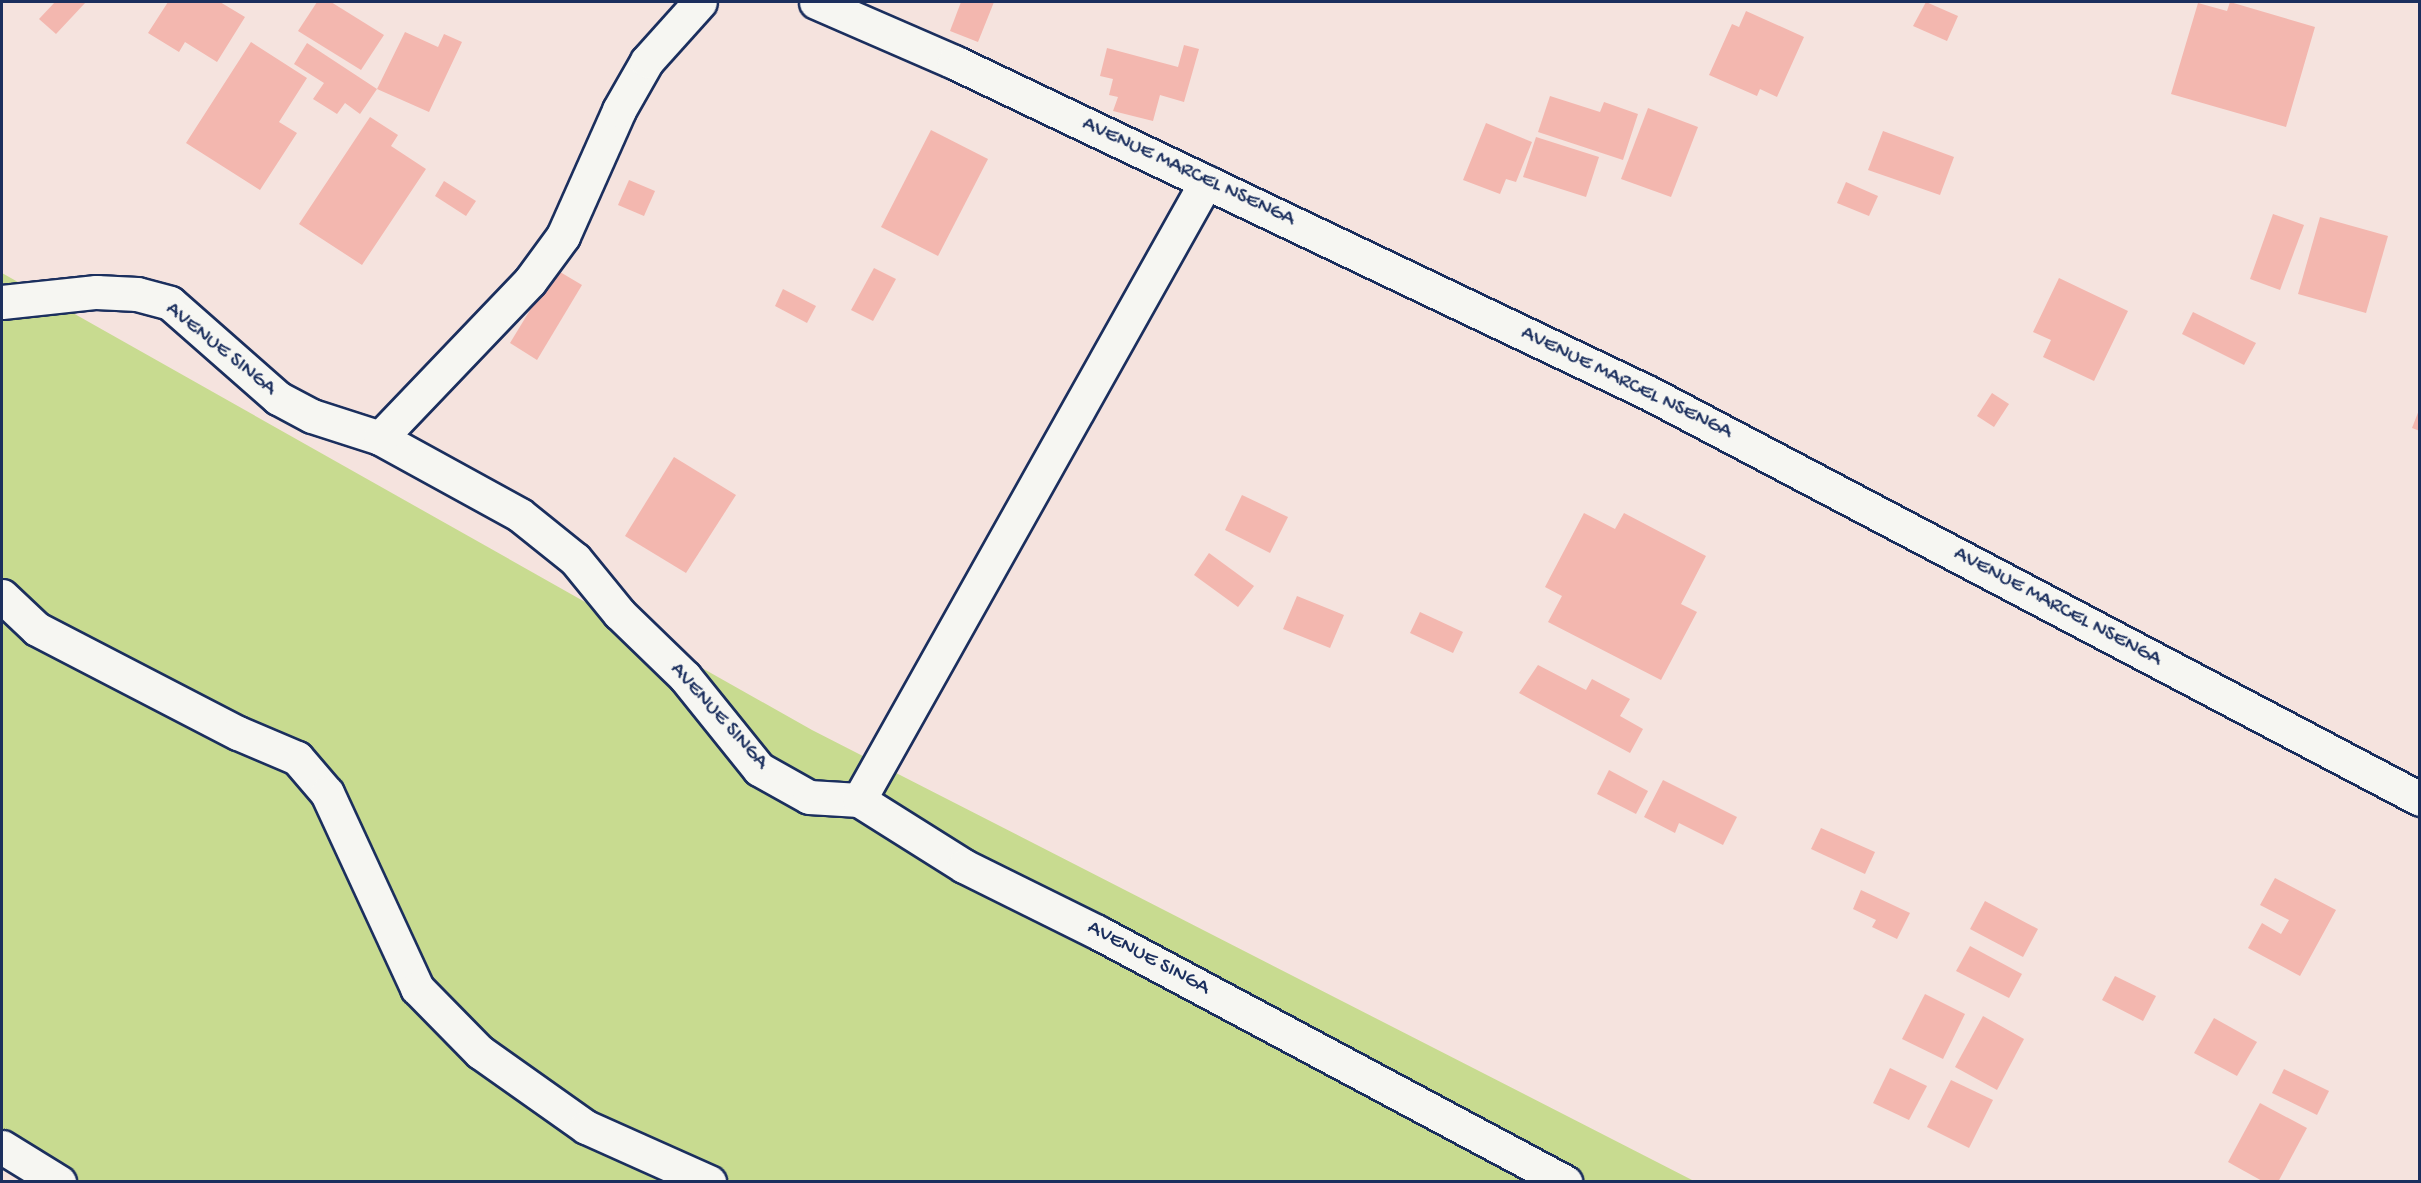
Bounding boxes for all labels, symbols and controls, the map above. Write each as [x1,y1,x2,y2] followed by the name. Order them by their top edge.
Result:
[1078,113,1298,233] street label: AVENUE MARCEL NSENGA
[160,298,280,402] street label: AVENUE SINGA
[1516,322,1736,446] street label: AVENUE MARCEL NSENGA
[1949,542,2165,674] street label: AVENUE MARCEL NSENGA
[663,658,773,776] street label: AVENUE SINGA
[1082,916,1214,1002] street label: AVENUE SINGA

